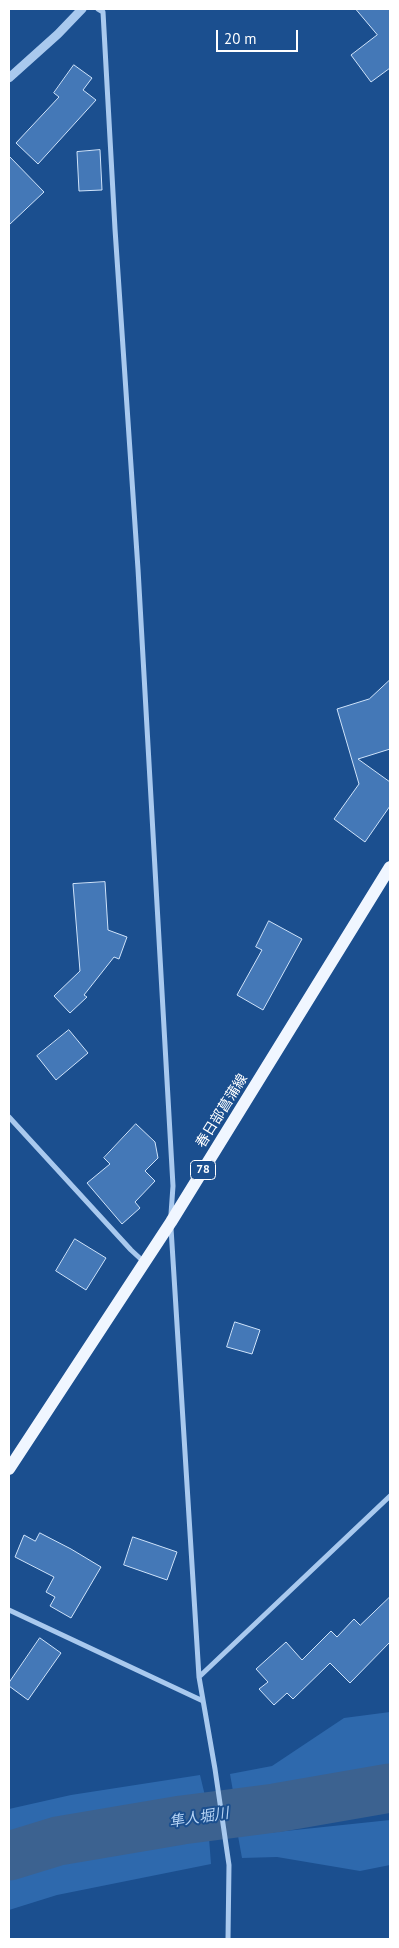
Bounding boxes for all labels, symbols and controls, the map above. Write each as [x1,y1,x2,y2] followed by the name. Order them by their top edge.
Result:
[219,20,302,52] scale bar
[224,29,257,48] text: 20 m
[193,1071,251,1151] street label: 春日部菖蒲線
[190,1160,216,1180] road number: 78
[168,1804,230,1832] water label: 隼人堀川

